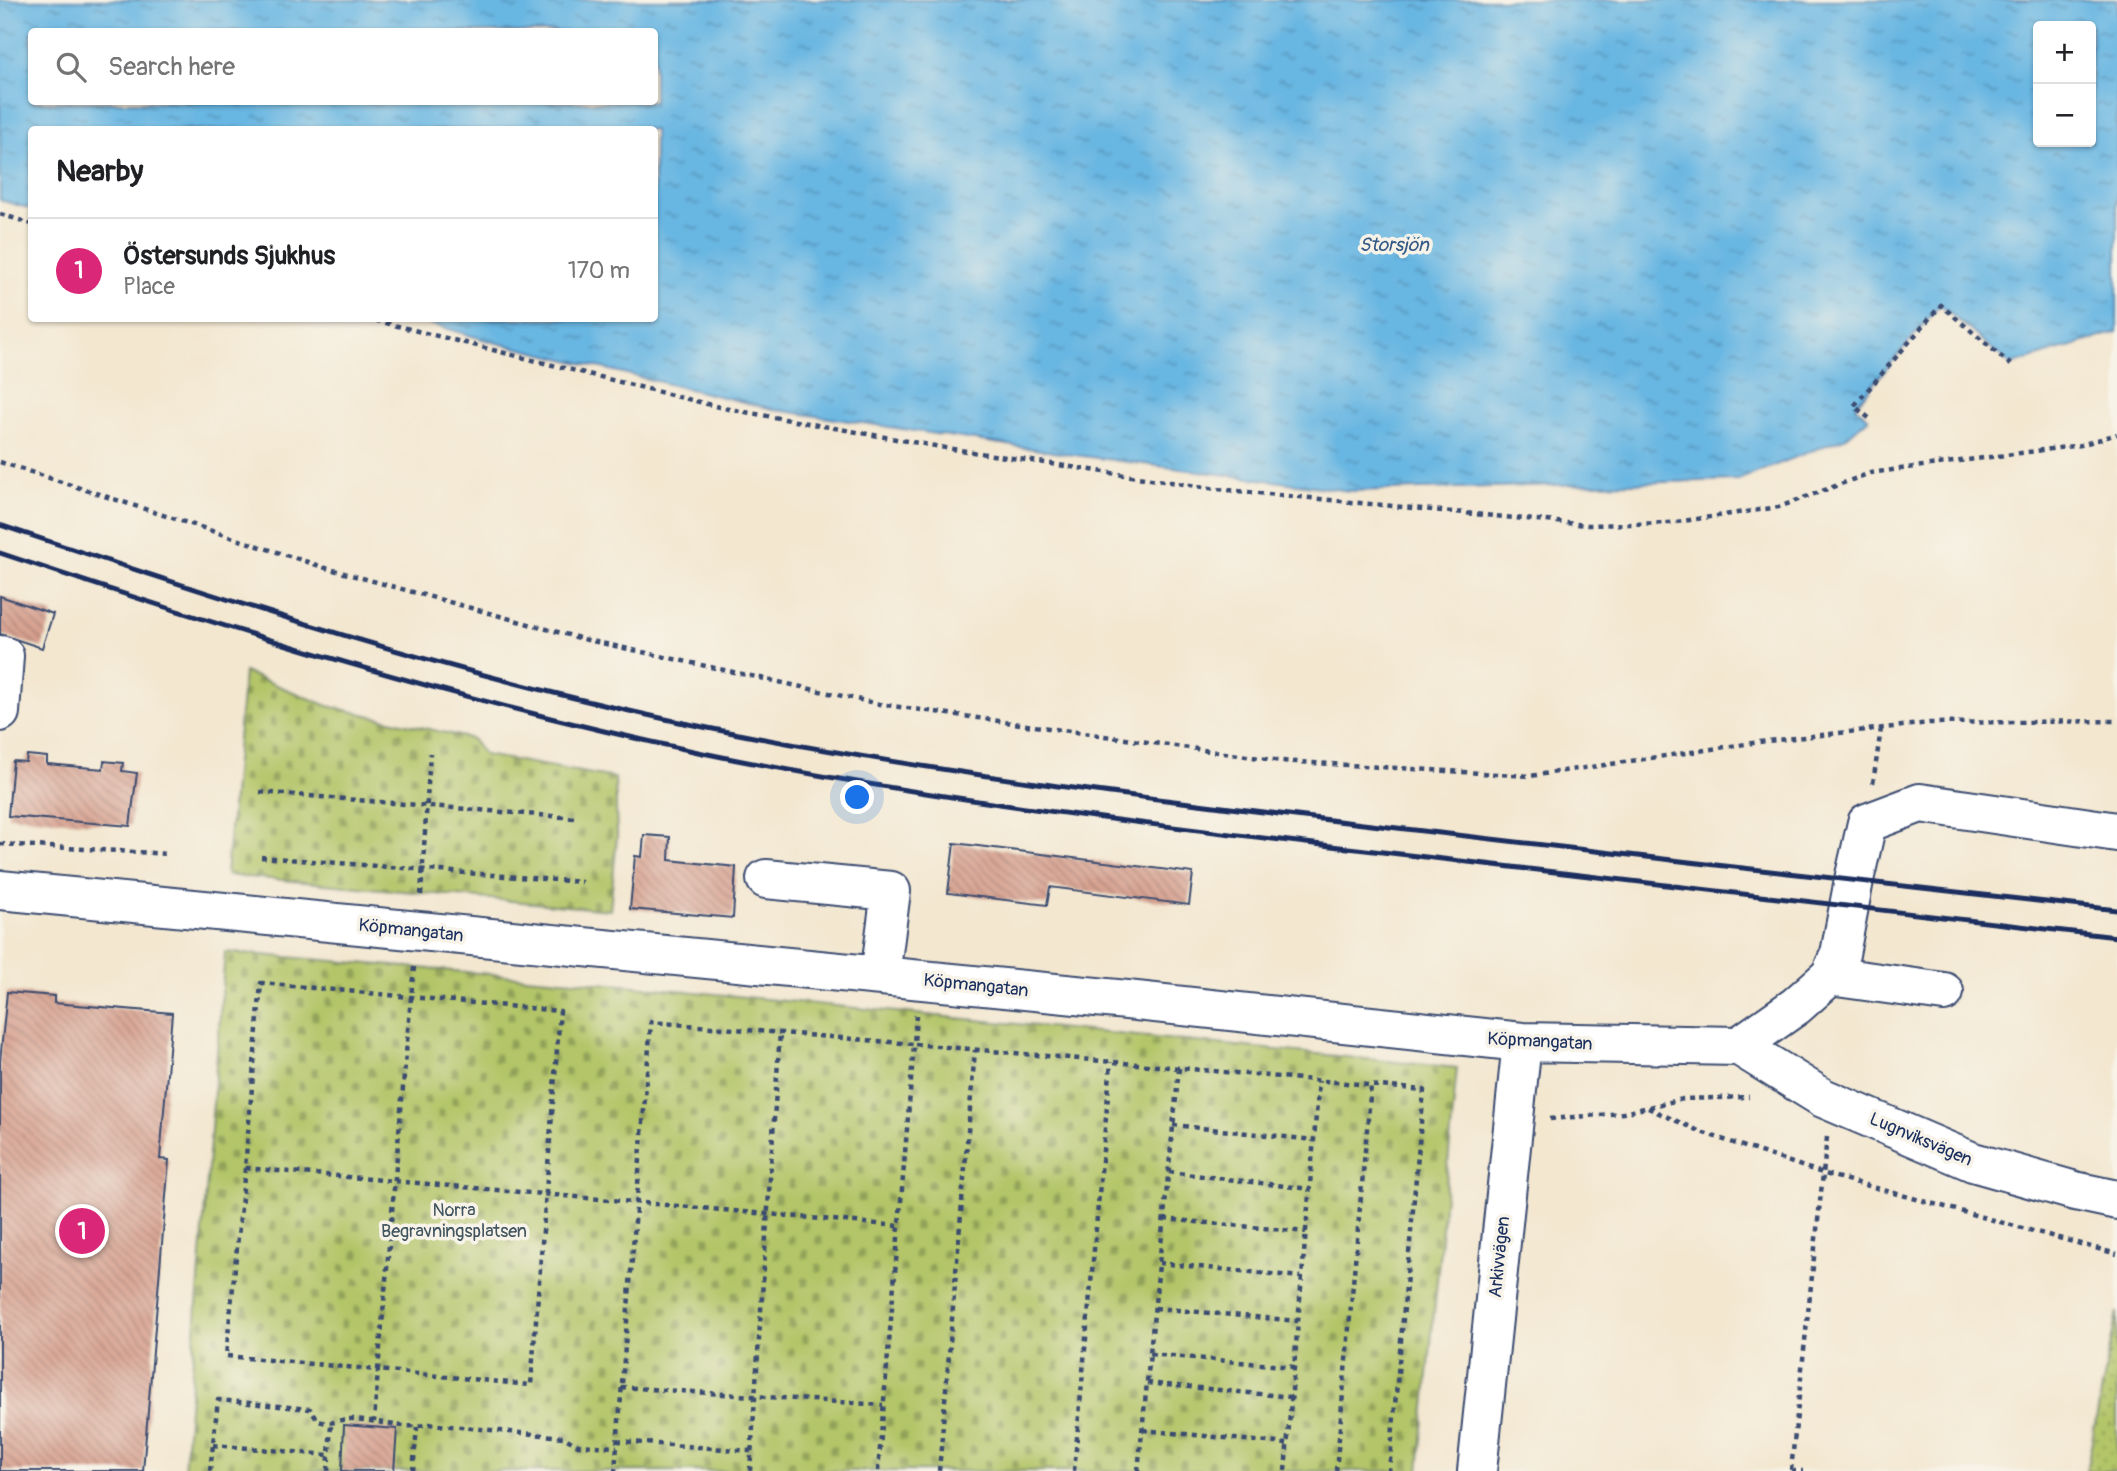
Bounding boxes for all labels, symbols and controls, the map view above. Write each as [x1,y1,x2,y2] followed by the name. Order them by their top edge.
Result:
[2033,21,2096,147] map controls
[2033,21,2096,84] button: +
[28,28,658,105] search box
[52,48,90,86] icon: search
[108,51,235,83] text: Search here
[2033,84,2096,147] button: −
[56,153,143,190] text: Nearby
[1359,233,1430,257] water label: Storsjön
[123,240,335,272] text: Östersunds Sjukhus
[75,256,84,285] text: 1
[568,256,630,285] text: 170 m
[123,272,175,301] text: Place
[840,780,874,814] your location
[357,914,465,947] street label: Köpmangatan
[922,969,1030,1002] street label: Köpmangatan
[1487,1027,1593,1056] street label: Köpmangatan
[1866,1107,1976,1171] street label: Lugnviksvägen
[381,1199,527,1243] park label: Norra Begravningsplatsen
[59,1205,105,1257] pin: 1
[1484,1215,1515,1299] street label: Arkivvägen

